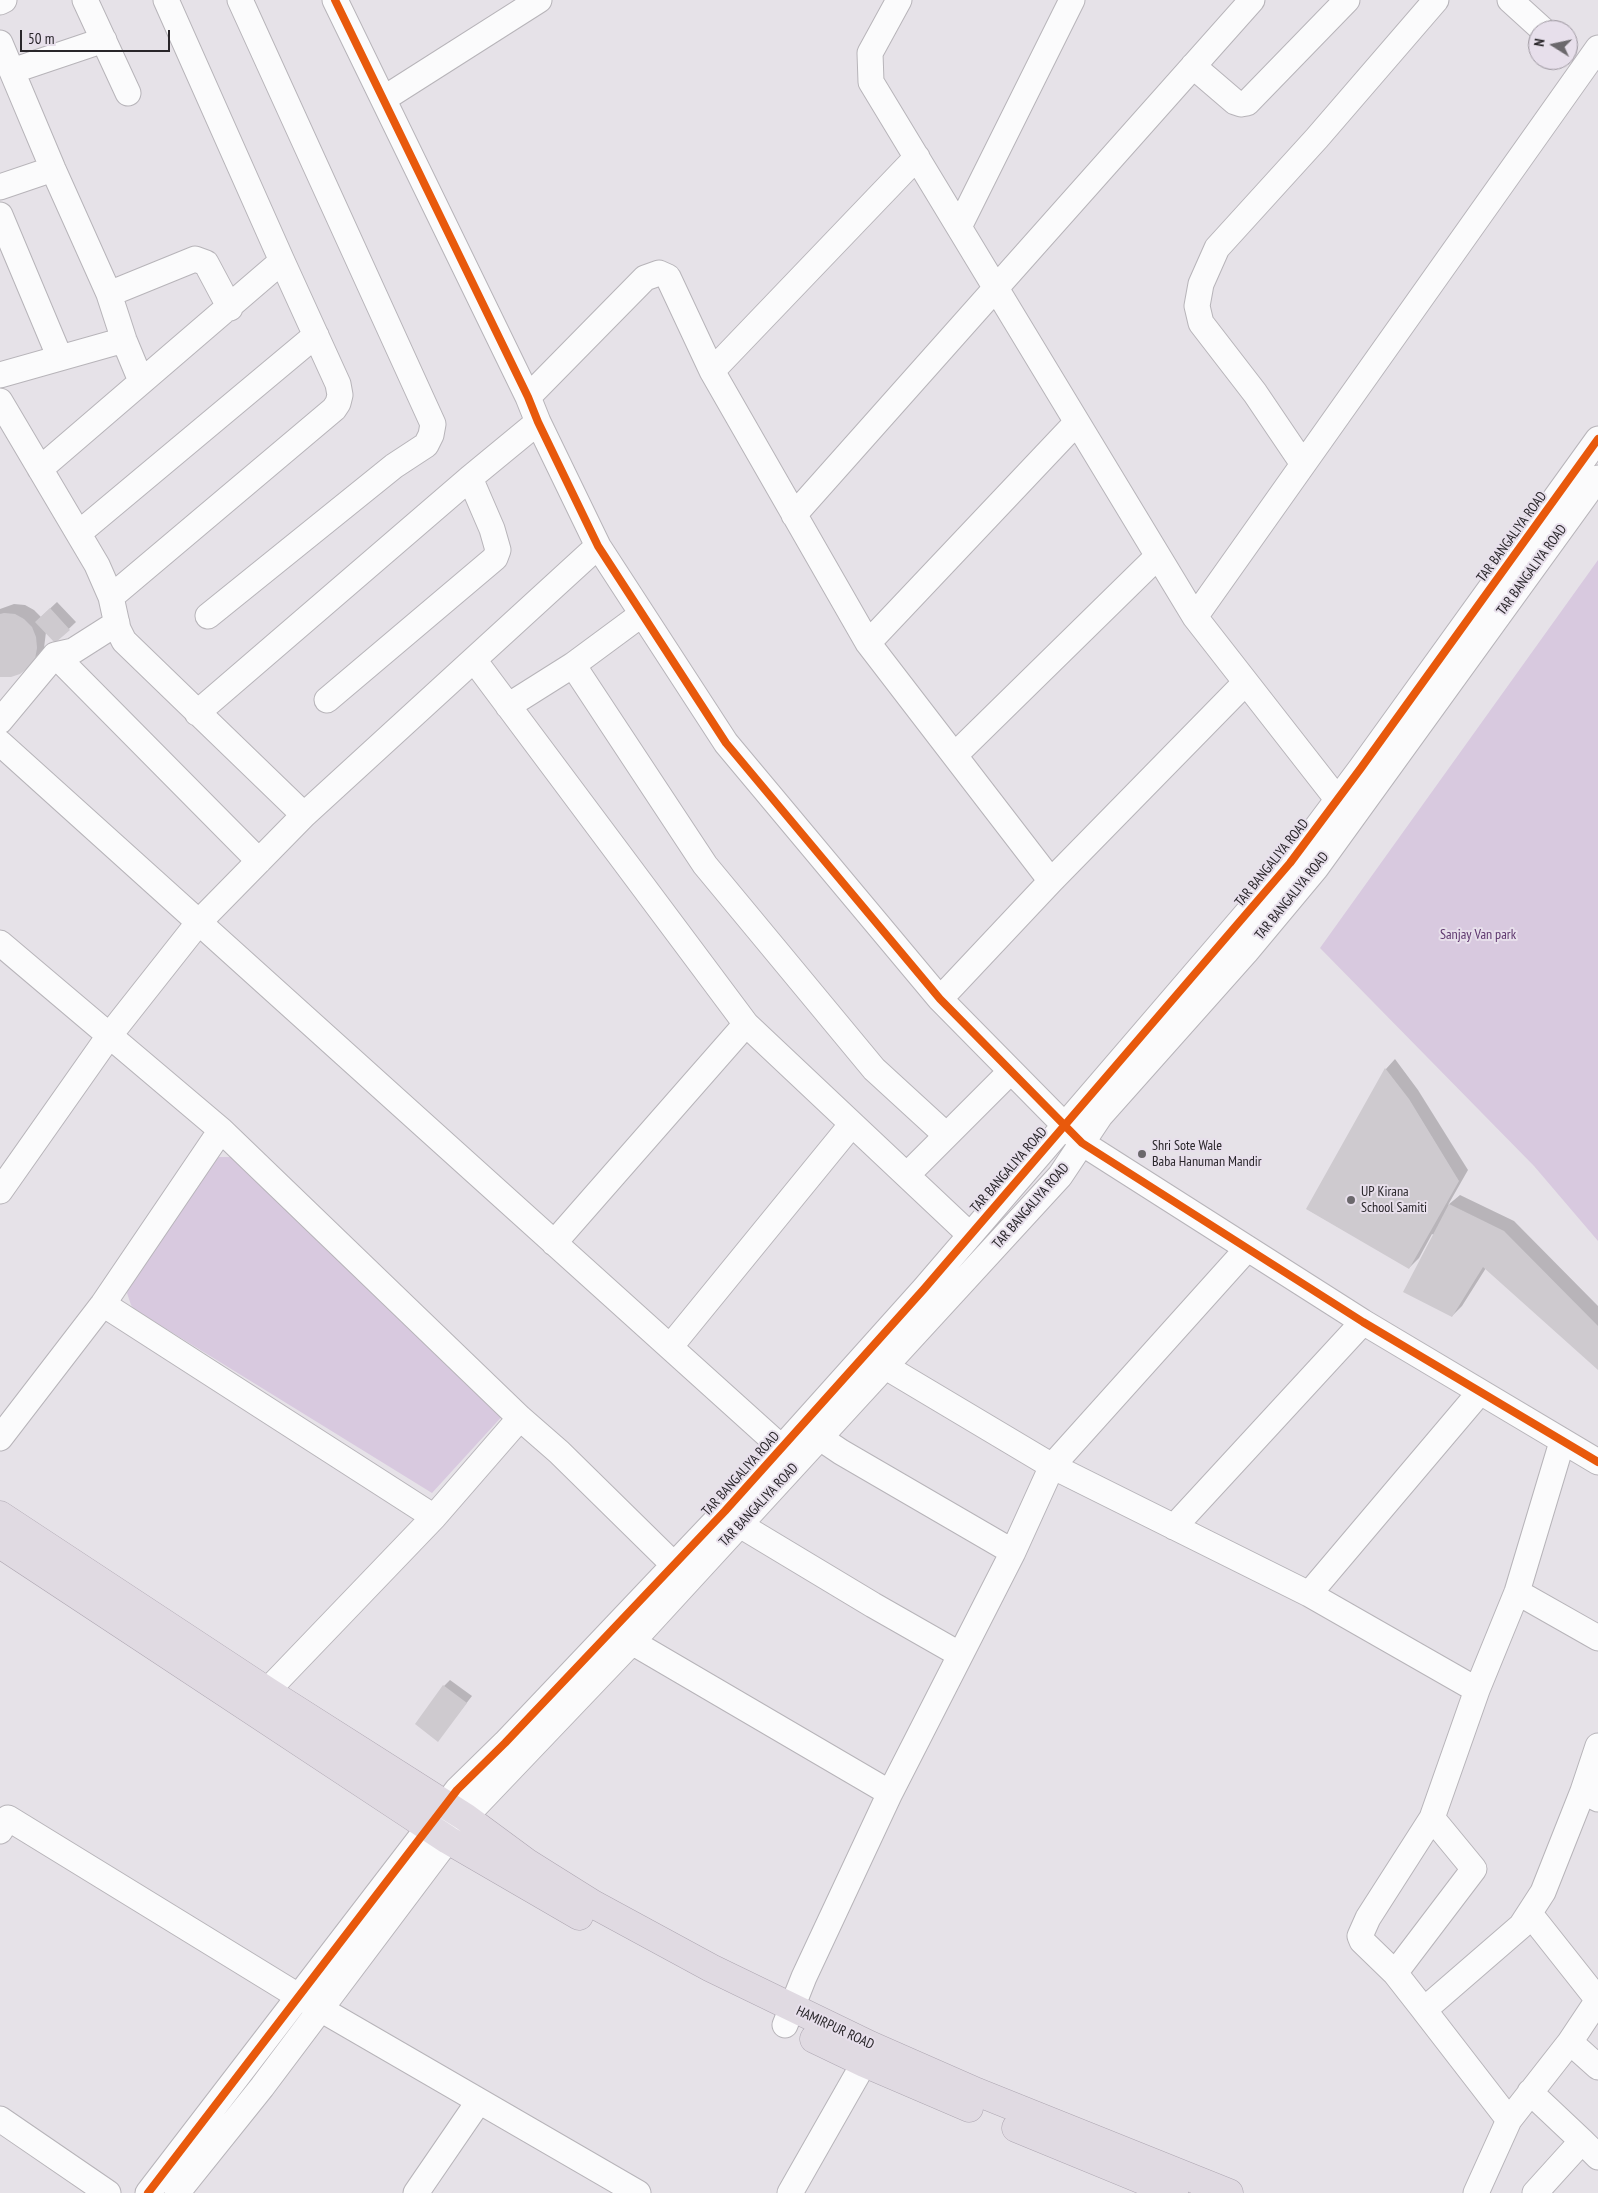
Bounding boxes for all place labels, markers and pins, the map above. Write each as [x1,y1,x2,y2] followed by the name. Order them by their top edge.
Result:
[1152,1138,1262,1170] place label: Shri Sote Wale Baba Hanuman Mandir
[1136,1148,1148,1160] marker: Shri Sote Wale Baba Hanuman Mandir
[1361,1184,1427,1216] place label: UP Kirana School Samiti
[1345,1194,1357,1206] marker: UP Kirana School Samiti

